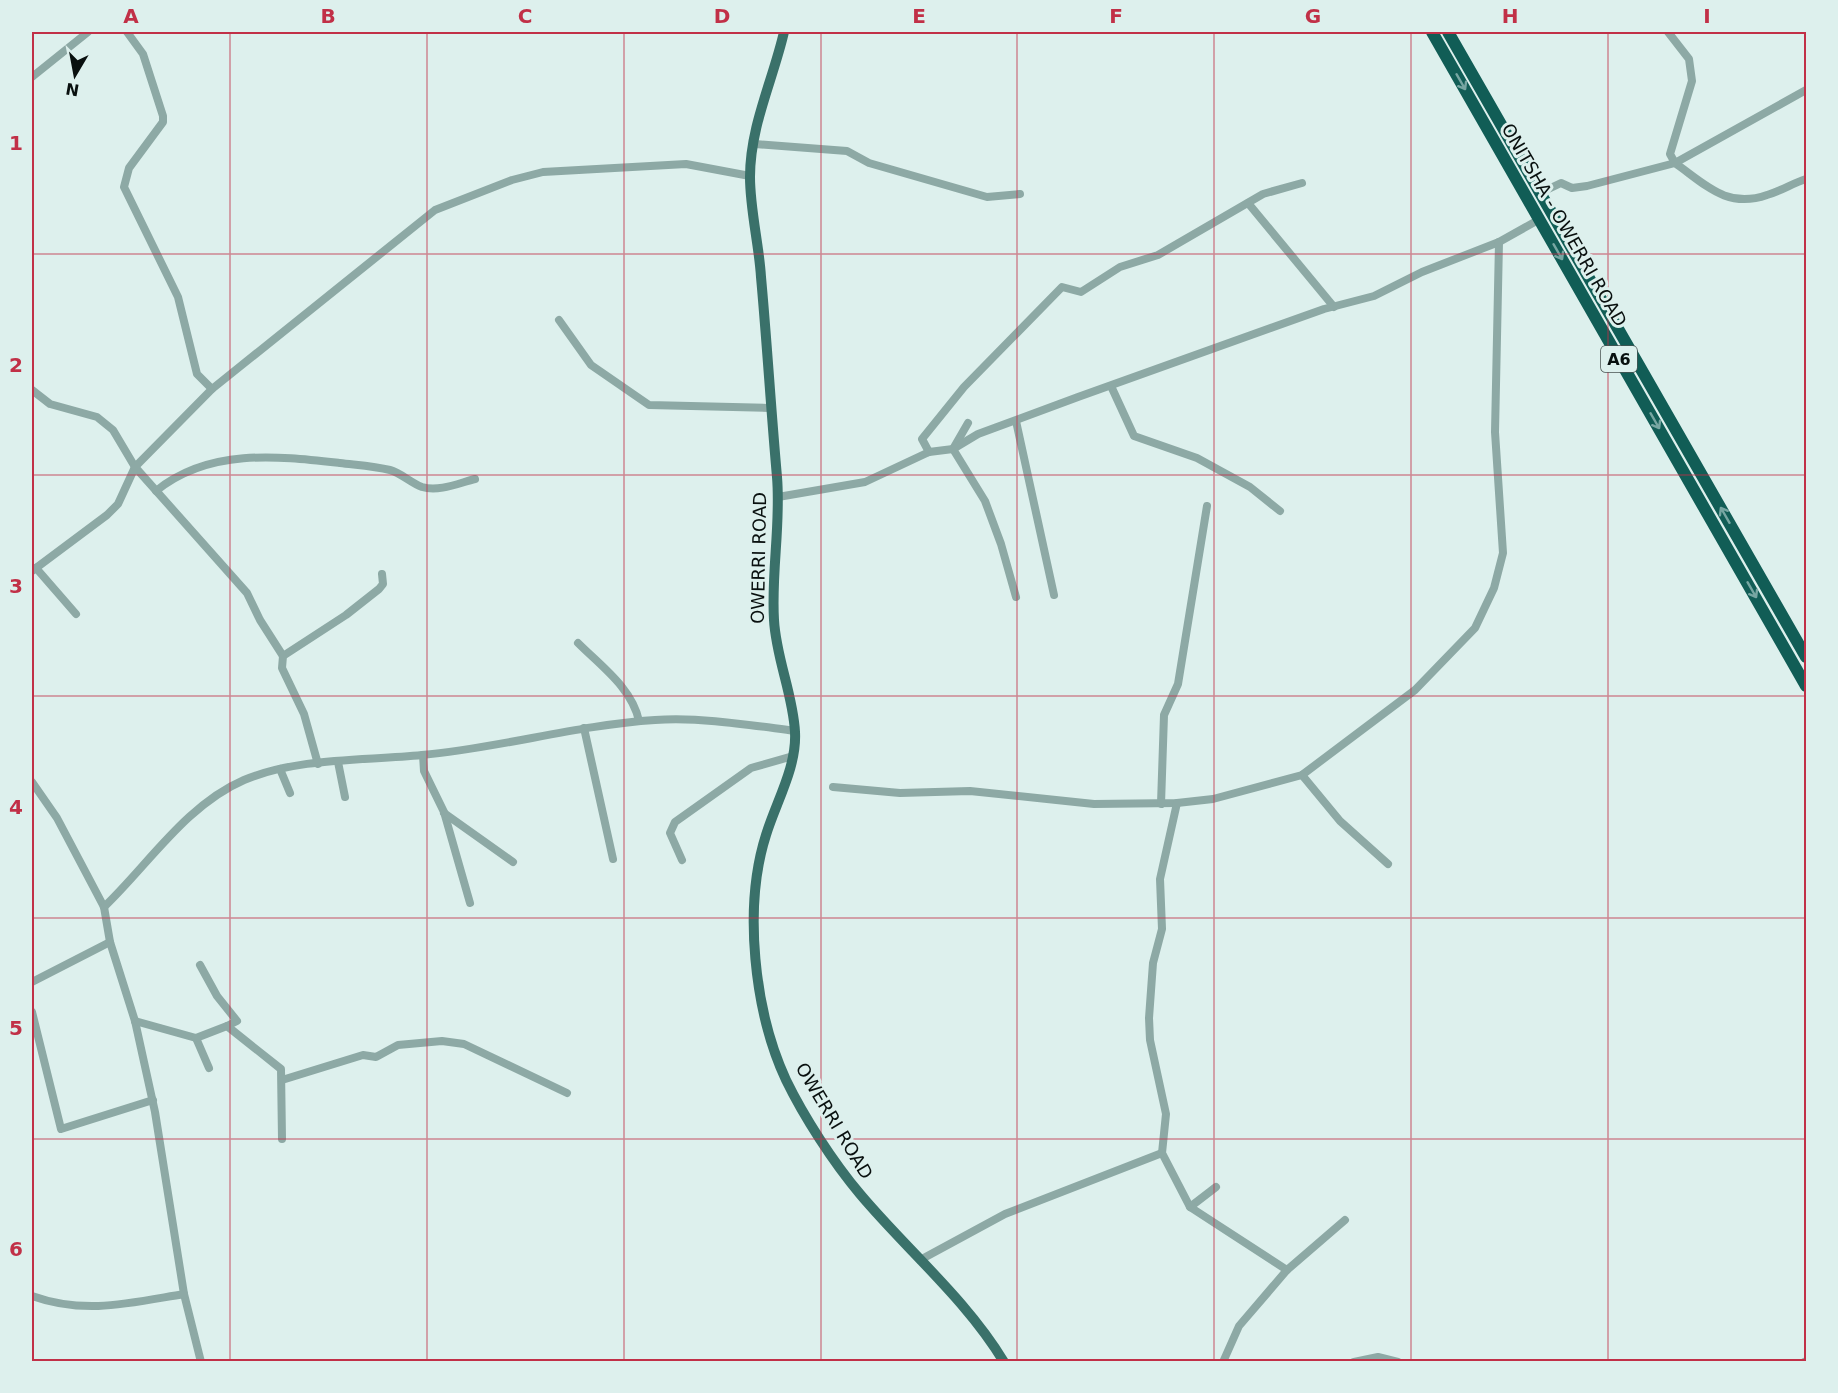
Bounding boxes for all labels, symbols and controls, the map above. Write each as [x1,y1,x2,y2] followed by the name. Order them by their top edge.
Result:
[123,4,139,28] text: A
[320,4,336,28] text: B
[518,4,532,28] text: C
[714,4,730,28] text: D
[912,4,926,28] text: E
[1109,4,1123,28] text: F
[1305,4,1321,28] text: G
[1502,4,1518,28] text: H
[1703,4,1711,28] text: I
[45,45,105,105] north arrow
[1456,73,1468,90] one-way arrow
[64,79,81,100] text: N
[1498,119,1631,330] street label: ONITSHA - OWERRI ROAD
[9,131,23,155] text: 1
[1553,242,1564,260] one-way arrow
[1601,346,1637,372] road number: A6
[9,353,23,377] text: 2
[1649,412,1661,429] one-way arrow
[747,492,770,624] street label: OWERRI ROAD
[1719,507,1731,524] one-way arrow
[9,574,23,598] text: 3
[1746,581,1758,598] one-way arrow
[9,795,23,819] text: 4
[9,1016,23,1040] text: 5
[791,1059,877,1183] street label: OWERRI ROAD
[9,1237,23,1261] text: 6

